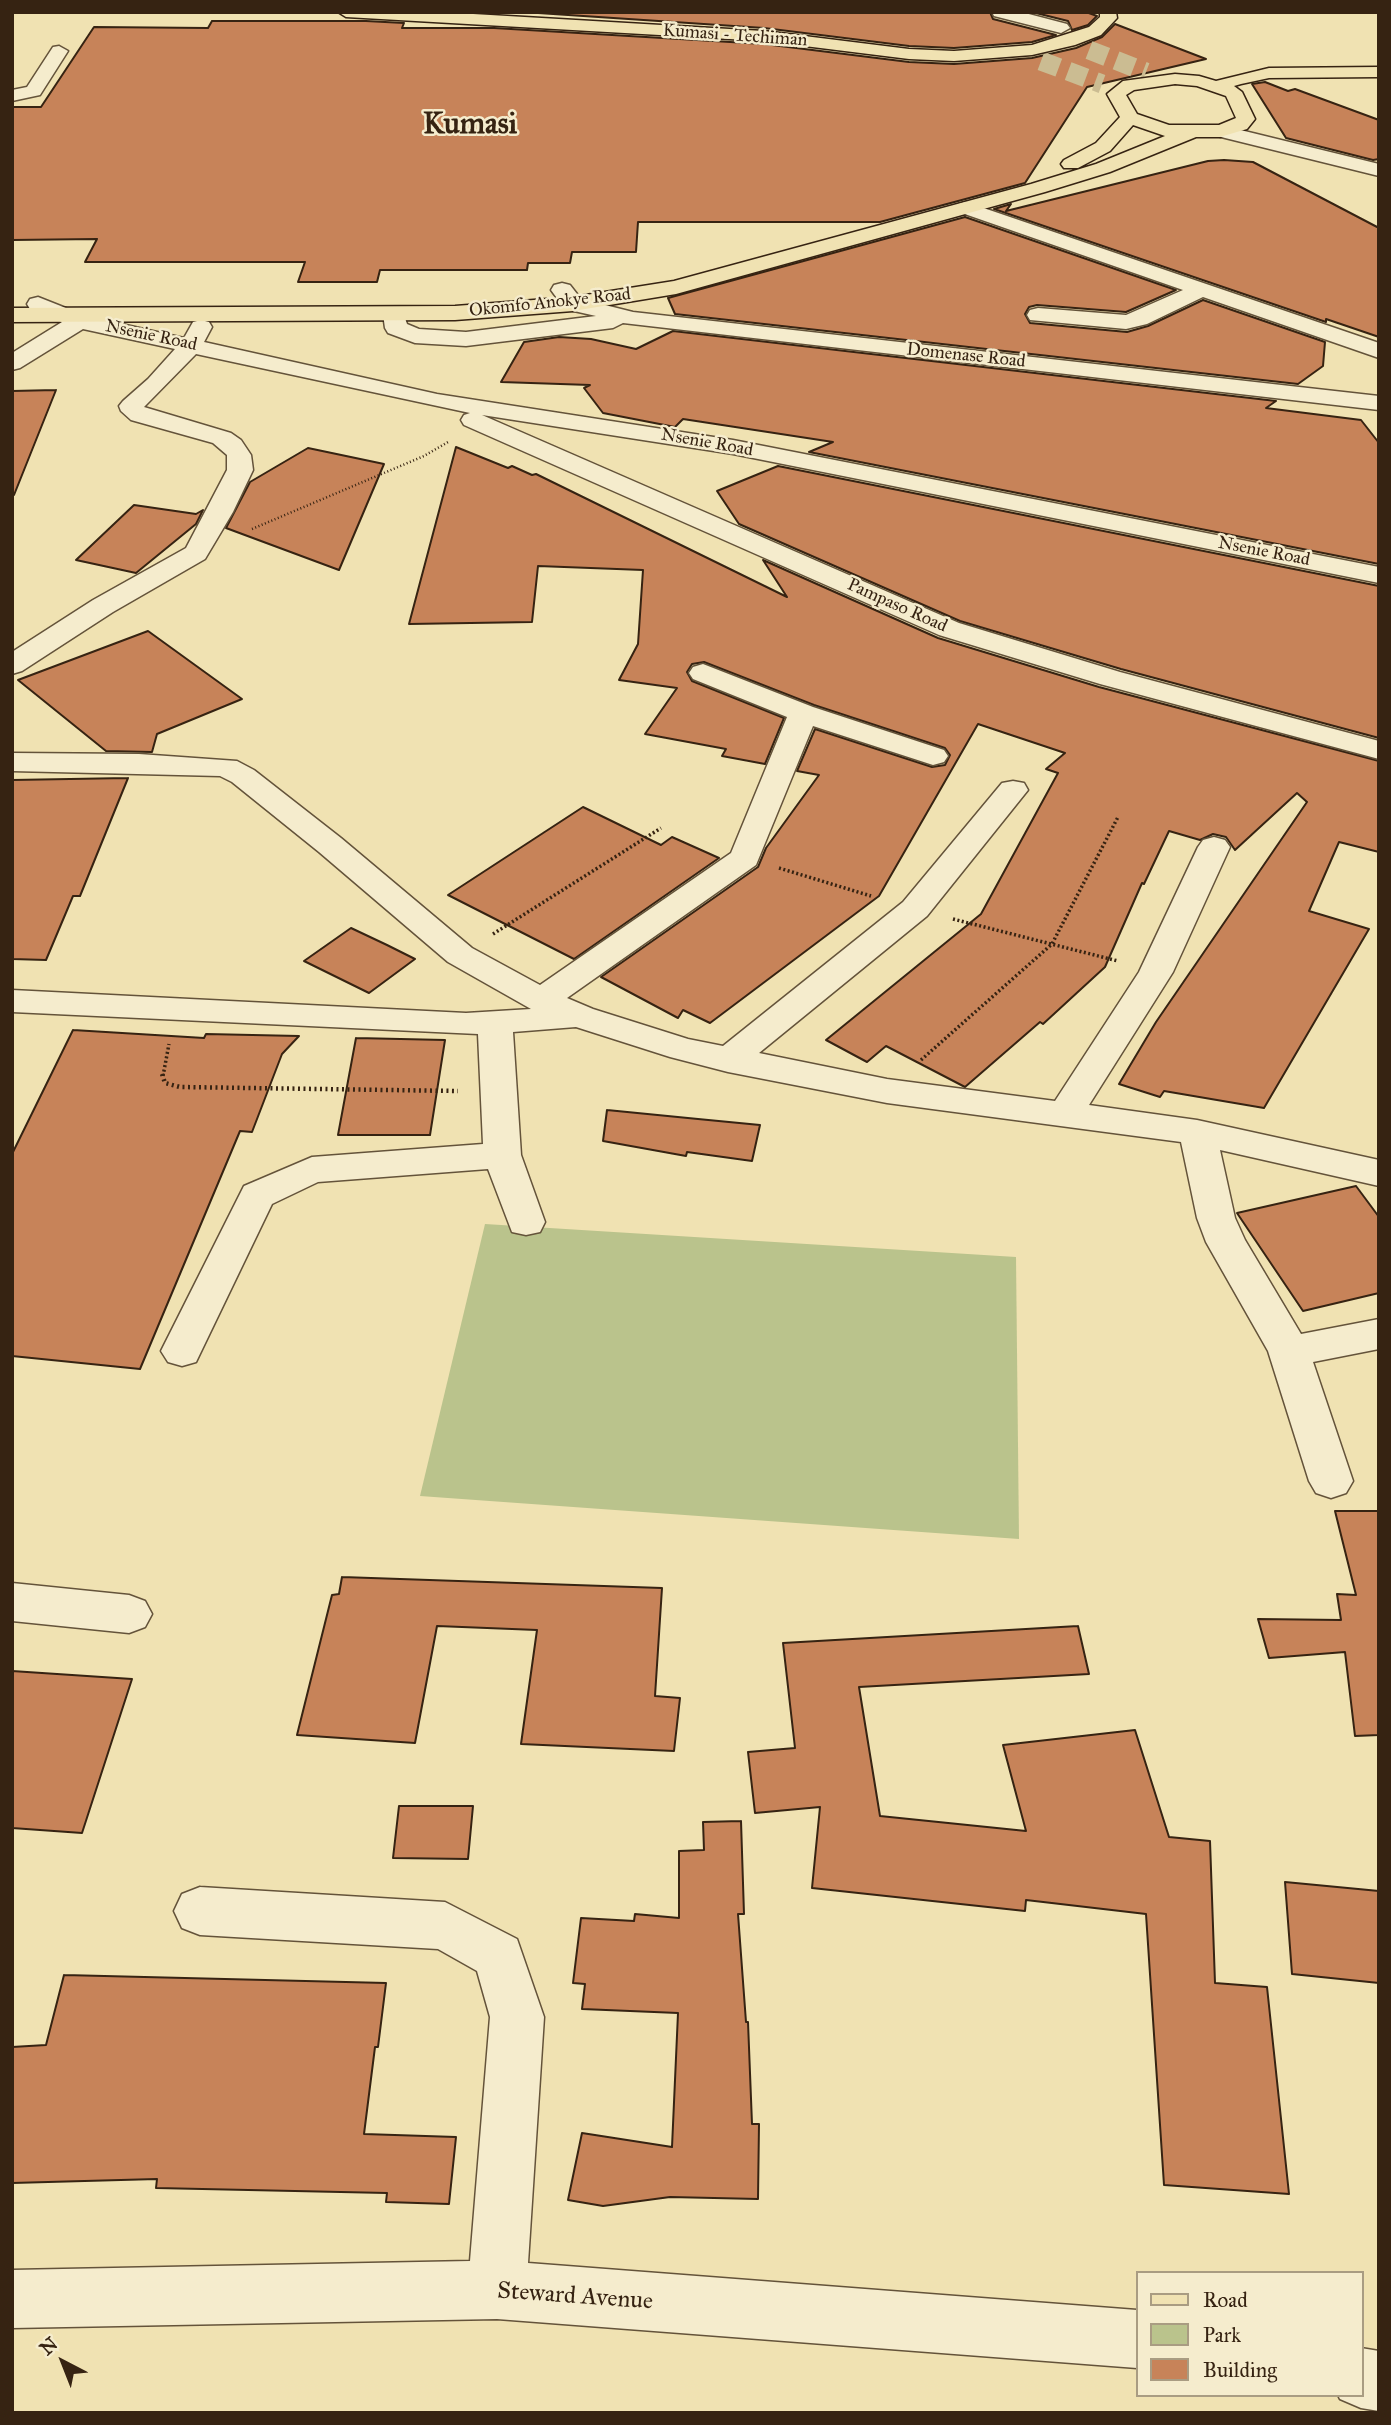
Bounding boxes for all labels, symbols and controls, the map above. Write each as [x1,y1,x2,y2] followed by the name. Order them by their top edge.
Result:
[662,20,808,52] street label: Kumasi - Techiman
[423,108,517,144] district label: Kumasi
[468,284,632,322] street label: Okomfo Anokye Road
[103,316,199,356] street label: Nsenie Road
[905,339,1027,373] street label: Domenase Road
[659,424,755,462] street label: Nsenie Road
[1216,532,1312,572] street label: Nsenie Road
[844,574,950,638] street label: Pampaso Road
[1136,2271,1363,2397] legend
[496,2277,654,2317] street label: Steward Avenue
[1203,2287,1248,2313] text: Road
[1203,2322,1241,2348] text: Park
[28,2327,98,2397] north arrow
[35,2332,62,2360] text: N
[1203,2357,1277,2383] text: Building

